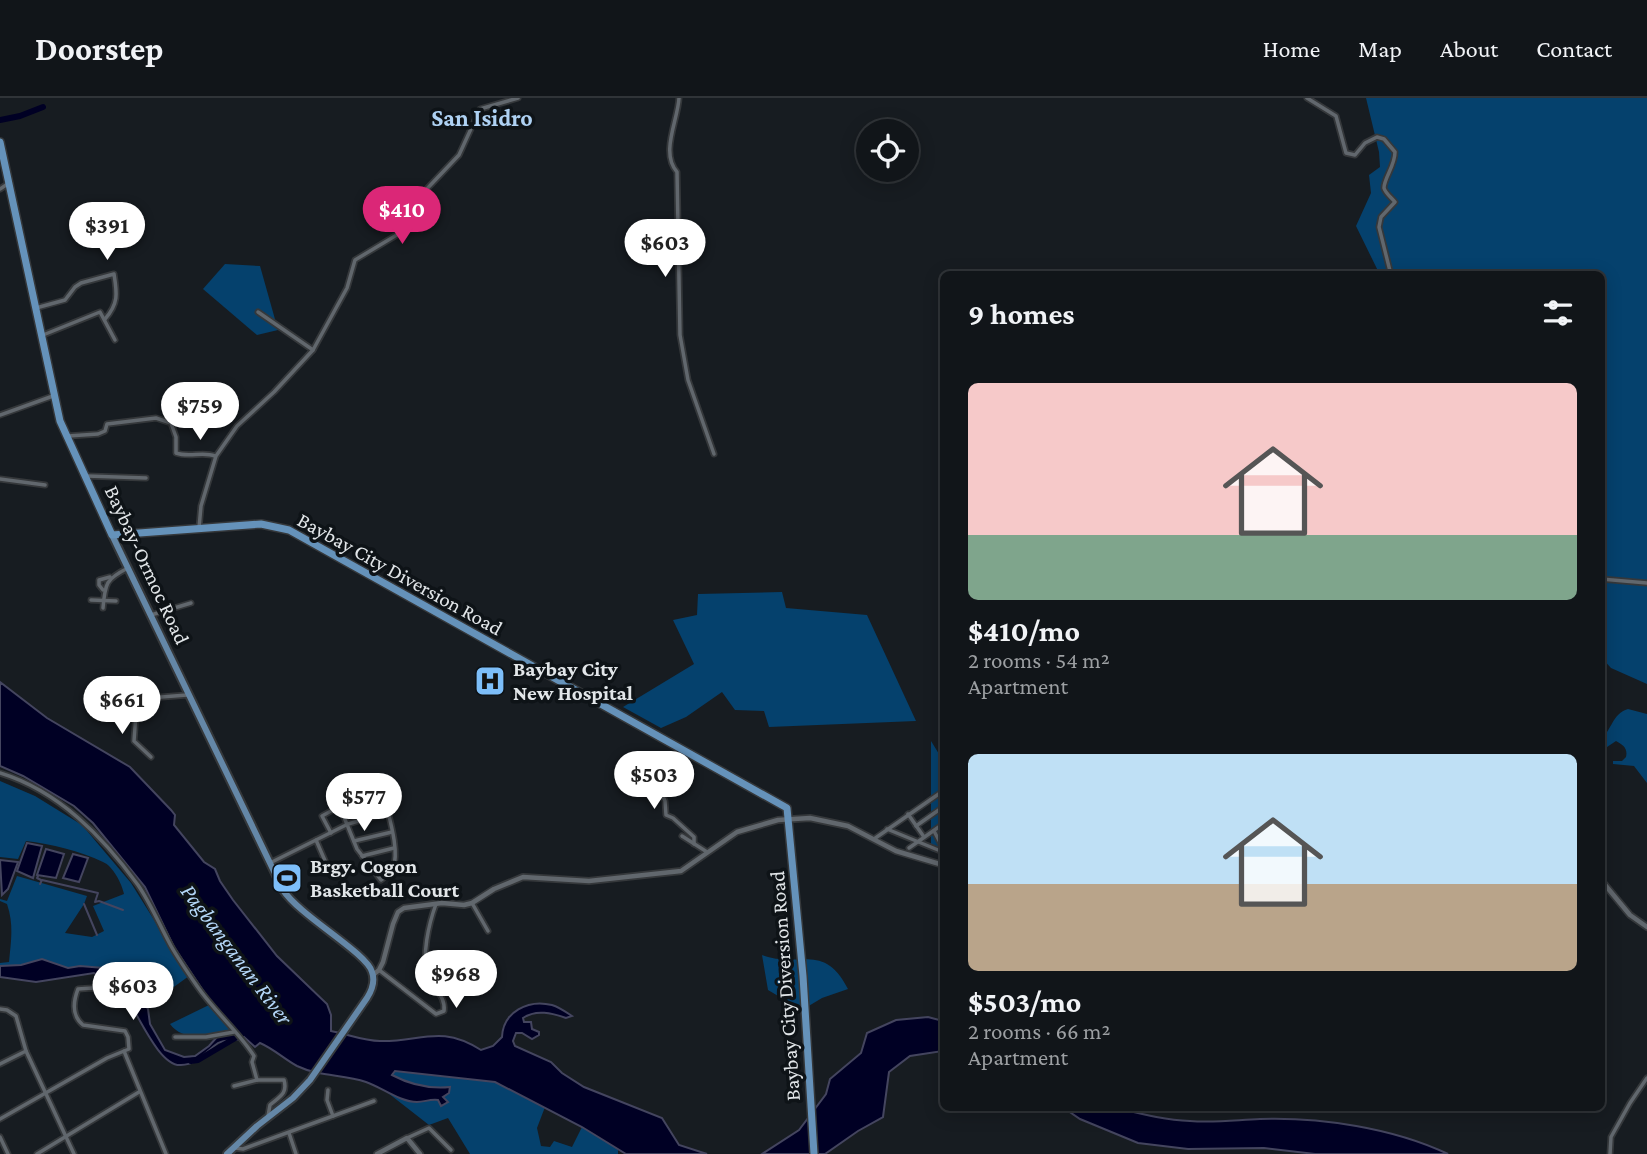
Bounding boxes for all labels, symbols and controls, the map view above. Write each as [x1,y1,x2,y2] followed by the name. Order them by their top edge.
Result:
[35,30,163,67] text: Doorstep
[1263,35,1320,62] text: Home
[1358,35,1402,62] text: Map
[1440,35,1498,62] text: About
[1536,35,1612,62] text: Contact
[431,104,533,131] district label: San Isidro
[856,119,919,182] map controls
[856,119,919,182] button: locate
[361,186,443,246] pin: $410
[379,196,425,222] text: $410
[66,202,148,262] pin: $391
[85,212,129,238] text: $391
[624,220,706,279] pin: $603
[641,229,689,255] text: $603
[1539,294,1577,332] icon: filters
[968,297,1075,330] text: 9 homes
[159,382,241,442] pin: $759
[177,392,223,418] text: $759
[1210,428,1336,554] icon: home
[100,482,194,648] street label: Baybay-Ormoc Road
[293,508,507,640] street label: Baybay City Diversion Road
[968,614,1080,647] text: $410/mo
[968,647,1110,673] text: 2 rooms · 54 m²
[513,657,633,705] place label: Baybay City New Hospital
[473,664,507,698] hospital icon: Baybay City New Hospital
[968,673,1068,699] text: Apartment
[81,676,163,736] pin: $661
[99,686,145,712] text: $661
[613,752,695,811] pin: $503
[630,761,678,787] text: $503
[323,774,405,833] pin: $577
[342,783,386,809] text: $577
[1210,799,1336,925] icon: home
[310,854,459,902] place label: Brgy. Cogon Basketball Court
[270,861,304,895] sports icon: Brgy. Cogon Basketball Court
[765,870,805,1102] street label: Baybay City Diversion Road
[176,879,299,1030] water label: Pagbanganan River
[415,950,497,1010] pin: $968
[431,960,481,986] text: $968
[92,962,174,1022] pin: $603
[109,972,157,998] text: $603
[968,985,1081,1018] text: $503/mo
[968,1018,1111,1044] text: 2 rooms · 66 m²
[968,1044,1068,1070] text: Apartment

